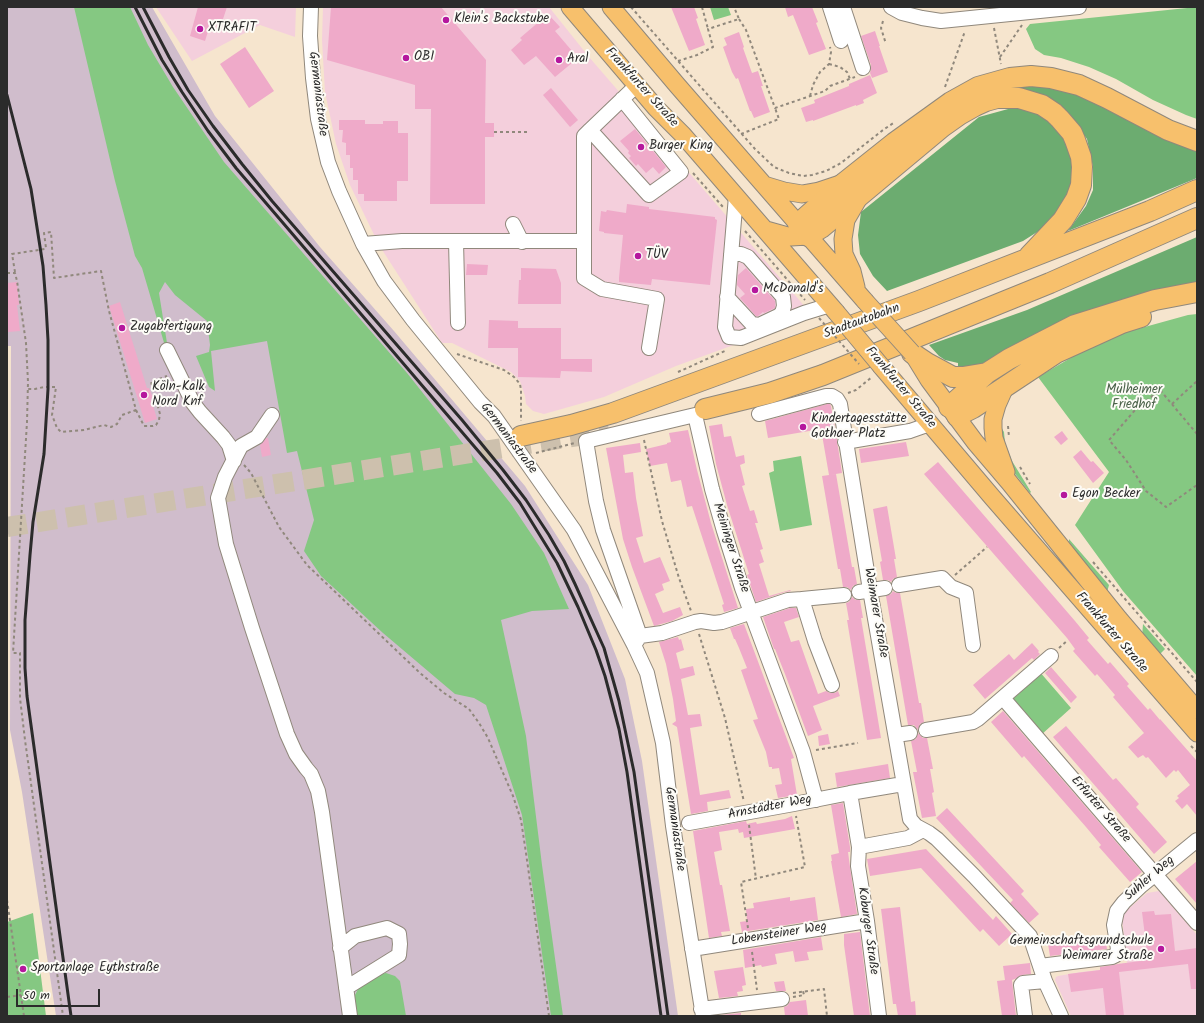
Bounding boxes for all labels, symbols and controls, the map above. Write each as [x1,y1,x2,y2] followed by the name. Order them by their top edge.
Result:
[454,12,549,28] place label: Klein's Backstube
[441,15,451,25] marker: Klein's Backstube
[208,21,256,37] place label: XTRAFIT
[195,24,205,34] marker: XTRAFIT
[601,45,681,131] street label: Frankfurter Straße
[414,50,434,66] place label: OBI
[304,51,330,137] street label: Germaniastraße
[567,52,588,68] place label: Aral
[401,53,411,63] marker: OBI
[554,55,564,65] marker: Aral
[649,139,713,155] place label: Burger King
[636,142,646,152] marker: Burger King
[646,248,668,264] place label: TÜV
[633,251,643,261] marker: TÜV
[763,282,823,298] place label: McDonald's
[750,285,760,295] marker: McDonald's
[822,301,902,343] street label: Stadtautobahn
[130,320,212,336] place label: Zugabfertigung
[117,323,127,333] marker: Zugabfertigung
[861,344,939,432] street label: Frankfurter Straße
[152,380,205,411] place label: Köln-Kalk Nord Knf
[1106,383,1162,414] park label: Mülheimer Friedhof
[139,390,149,400] marker: Köln-Kalk Nord Knf
[476,400,540,478] street label: Germaniastraße
[811,412,907,443] place label: Kindertagesstätte Gothaer Platz
[798,422,808,432] marker: Kindertagesstätte Gothaer Platz
[1072,487,1140,503] place label: Egon Becker
[1059,490,1069,500] marker: Egon Becker
[708,501,752,595] street label: Meininger Straße
[859,567,891,659] street label: Weimarer Straße
[1072,589,1150,677] street label: Frankfurter Straße
[1067,773,1133,847] street label: Erfurter Straße
[660,786,688,872] street label: Germaniastraße
[727,792,813,824] street label: Arnstädter Weg
[1122,853,1178,905] street label: Suhler Weg
[853,886,881,976] street label: Koburger Straße
[730,920,828,950] street label: Lobensteiner Weg
[1009,934,1153,965] place label: Gemeinschaftsgrundschule Weimarer Straße
[1156,944,1166,954] marker: Gemeinschaftsgrundschule Weimarer Straße
[31,961,159,977] place label: Sportanlage Eythstraße
[18,964,28,974] marker: Sportanlage Eythstraße
[18,981,102,1007] scale bar
[23,986,50,1005] text: 50 m

